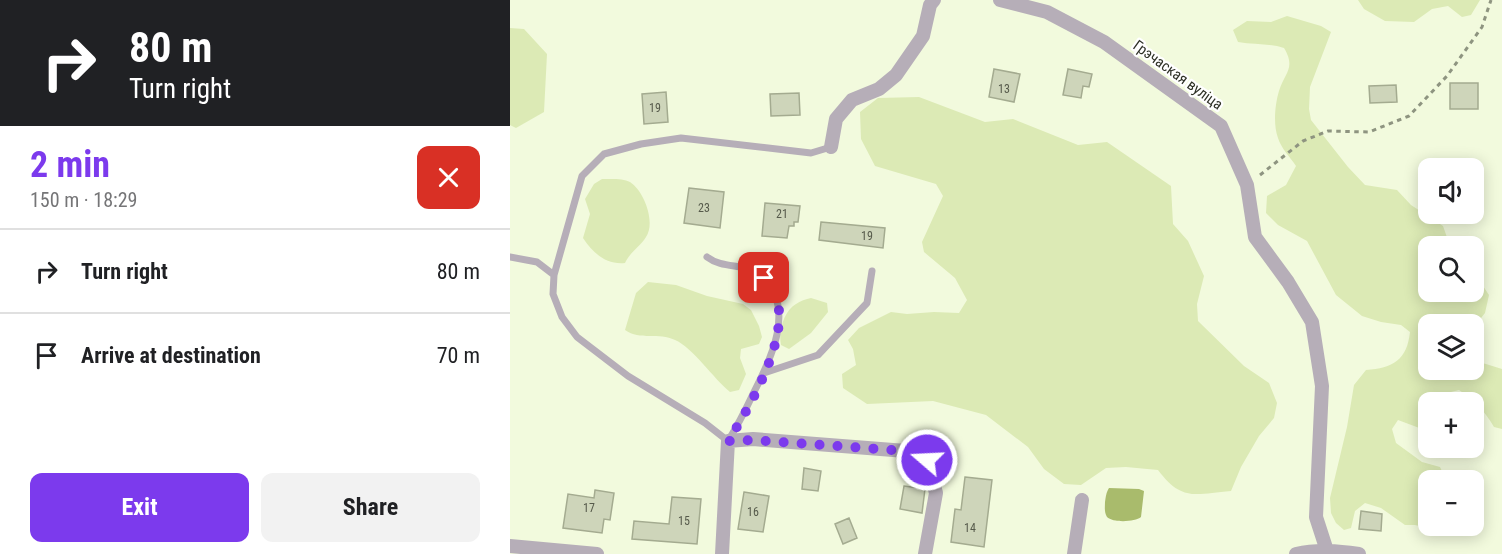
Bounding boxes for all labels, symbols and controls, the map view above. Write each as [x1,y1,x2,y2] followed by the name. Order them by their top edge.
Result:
[129,23,212,72] text: 80 m
[30,24,108,102] icon: right
[1130,36,1226,114] street label: Грэчаская вуліца
[129,73,231,105] text: Turn right
[998,82,1010,96] house number: 13
[649,101,661,115] house number: 19
[30,144,110,186] text: 2 min
[417,146,480,209] button: close
[1418,158,1484,536] map controls
[1418,158,1484,224] button: sound
[30,188,137,212] text: 150 m · 18:29
[698,201,710,215] house number: 23
[776,207,788,221] house number: 21
[861,229,873,243] house number: 19
[1418,236,1484,302] button: search
[738,252,789,303] pin
[30,255,63,288] icon: right
[81,259,168,284] text: Turn right
[437,259,480,284] text: 80 m
[747,261,780,294] icon: arrive
[1418,314,1484,380] button: layers
[30,339,63,372] icon: arrive
[81,343,261,368] text: Arrive at destination
[437,343,480,368] text: 70 m
[1418,392,1484,458] button: +
[895,428,959,492] position arrow
[1418,470,1484,536] button: −
[30,473,249,542] button: Exit
[261,473,480,542] button: Share
[583,501,595,515] house number: 17
[747,505,759,519] house number: 16
[678,514,690,528] house number: 15
[964,521,976,535] house number: 14

